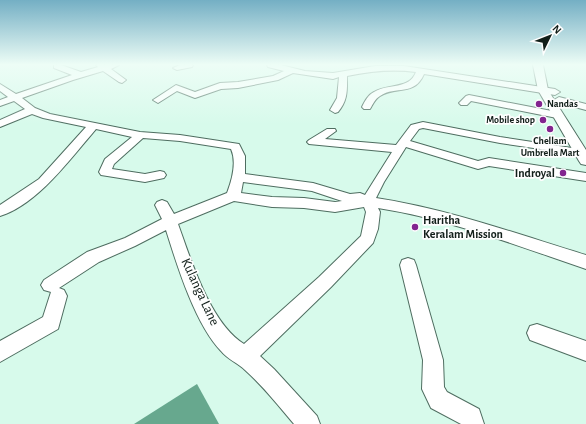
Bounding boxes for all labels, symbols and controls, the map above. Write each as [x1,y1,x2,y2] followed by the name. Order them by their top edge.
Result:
[530,16,570,56] north arrow
[550,23,564,36] text: N
[534,99,544,109] marker: Nandas
[547,99,578,109] place label: Nandas
[486,115,535,125] place label: Mobile shop
[538,115,548,125] marker: Mobile shop
[545,124,555,134] marker: Chellam Umbrella Mart
[521,136,580,158] place label: Chellam Umbrella Mart
[515,167,555,180] place label: Indroyal
[558,168,568,178] marker: Indroyal
[423,214,503,240] place label: Haritha Keralam Mission
[410,222,420,232] marker: Haritha Keralam Mission
[178,256,222,328] street label: Kulanga Lane

